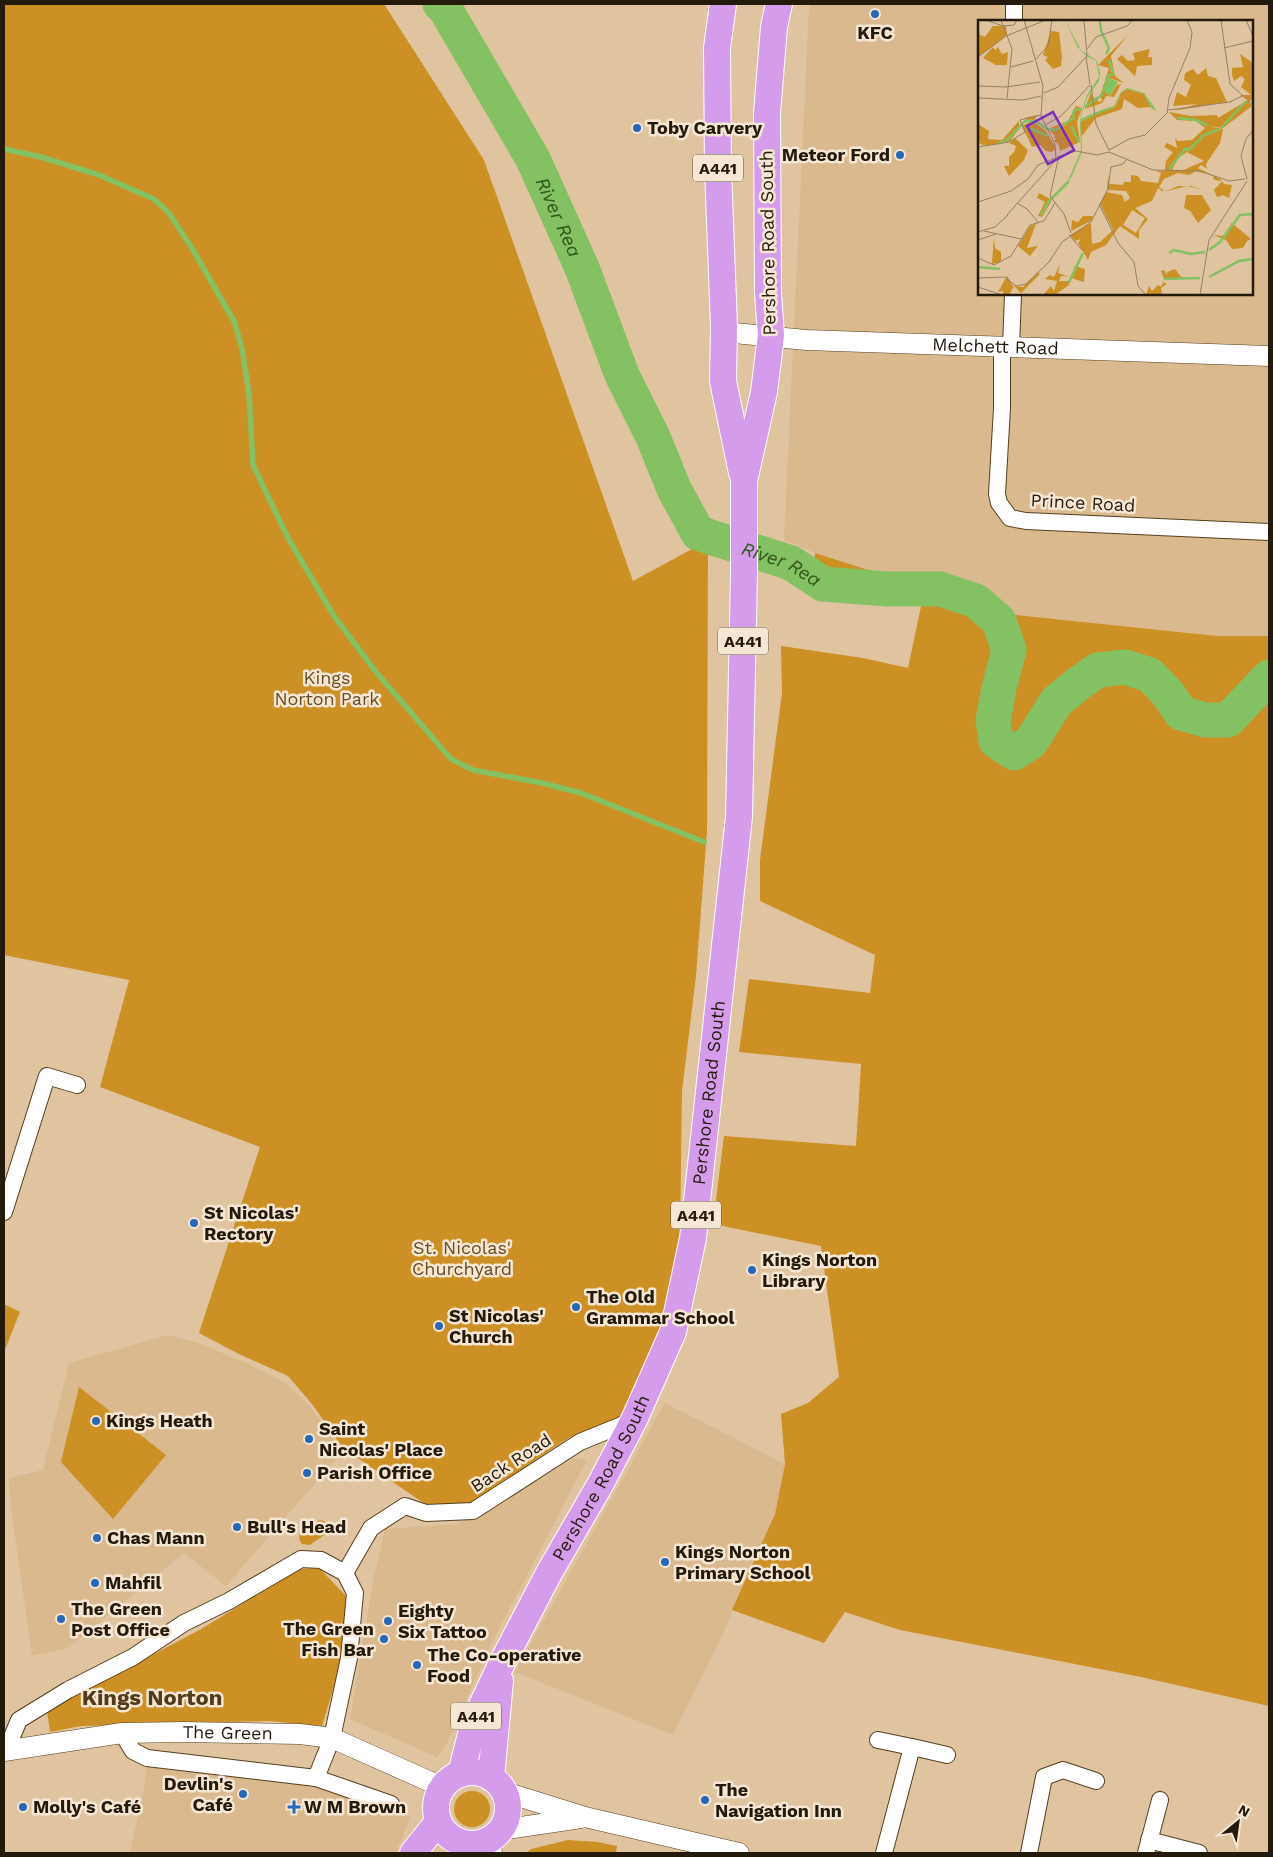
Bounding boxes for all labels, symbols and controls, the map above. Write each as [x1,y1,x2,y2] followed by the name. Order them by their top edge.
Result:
[869,8,881,20] marker: KFC
[978,20,1253,295] inset map
[857,22,893,43] place label: KFC
[647,117,763,138] place label: Toby Carvery
[631,122,643,134] marker: Toby Carvery
[782,144,890,165] place label: Meteor Ford
[894,149,906,161] marker: Meteor Ford
[755,150,780,336] street label: Pershore Road South
[693,154,743,182] road number: A441
[531,174,587,261] water label: River Rea
[932,333,1059,359] street label: Melchett Road
[1030,489,1136,516] street label: Prince Road
[739,537,826,592] water label: River Rea
[718,627,768,654] road number: A441
[274,667,380,709] park label: Kings Norton Park
[688,999,729,1186] street label: Pershore Road South
[204,1202,299,1244] place label: St Nicolas' Rectory
[671,1202,721,1228] road number: A441
[188,1217,200,1229] marker: St Nicolas' Rectory
[412,1237,512,1279] park label: St. Nicolas' Churchyard
[762,1249,877,1291] place label: Kings Norton Library
[746,1264,758,1276] marker: Kings Norton Library
[586,1286,735,1328] place label: The Old Grammar School
[570,1301,582,1313] marker: The Old Grammar School
[449,1305,544,1347] place label: St Nicolas' Church
[433,1320,445,1332] marker: St Nicolas' Church
[547,1392,654,1564] street label: Pershore Road South
[106,1410,213,1431] place label: Kings Heath
[90,1415,102,1427] marker: Kings Heath
[319,1418,443,1460] place label: Saint Nicolas' Place
[466,1429,555,1496] street label: Back Road
[303,1433,315,1445] marker: Saint Nicolas' Place
[317,1462,432,1483] place label: Parish Office
[301,1467,313,1479] marker: Parish Office
[247,1516,346,1537] place label: Bull's Head
[231,1521,243,1533] marker: Bull's Head
[107,1527,205,1548] place label: Chas Mann
[91,1532,103,1544] marker: Chas Mann
[675,1541,811,1583] place label: Kings Norton Primary School
[659,1556,671,1568] marker: Kings Norton Primary School
[105,1572,162,1593] place label: Mahfil
[89,1577,101,1589] marker: Mahfil
[71,1598,170,1640] place label: The Green Post Office
[398,1600,487,1642] place label: Eighty Six Tattoo
[55,1613,67,1625] marker: The Green Post Office
[382,1615,394,1627] marker: Eighty Six Tattoo
[283,1618,374,1660] place label: The Green Fish Bar
[378,1633,390,1645] marker: The Green Fish Bar
[427,1644,582,1686] place label: The Co-operative Food
[411,1659,423,1671] marker: The Co-operative Food
[82,1685,222,1710] district label: Kings Norton
[451,1702,501,1730] road number: A441
[182,1721,273,1744] street label: The Green
[164,1773,233,1815] place label: Devlin's Café
[715,1779,842,1821] place label: The Navigation Inn
[237,1788,249,1800] marker: Devlin's Café
[699,1794,711,1806] marker: The Navigation Inn
[33,1796,141,1817] place label: Molly's Café
[304,1796,406,1817] place label: W M Brown
[1213,1797,1263,1847] north arrow
[17,1801,29,1813] marker: Molly's Café
[288,1801,300,1813] marker: W M Brown
[1236,1801,1253,1820] text: N

